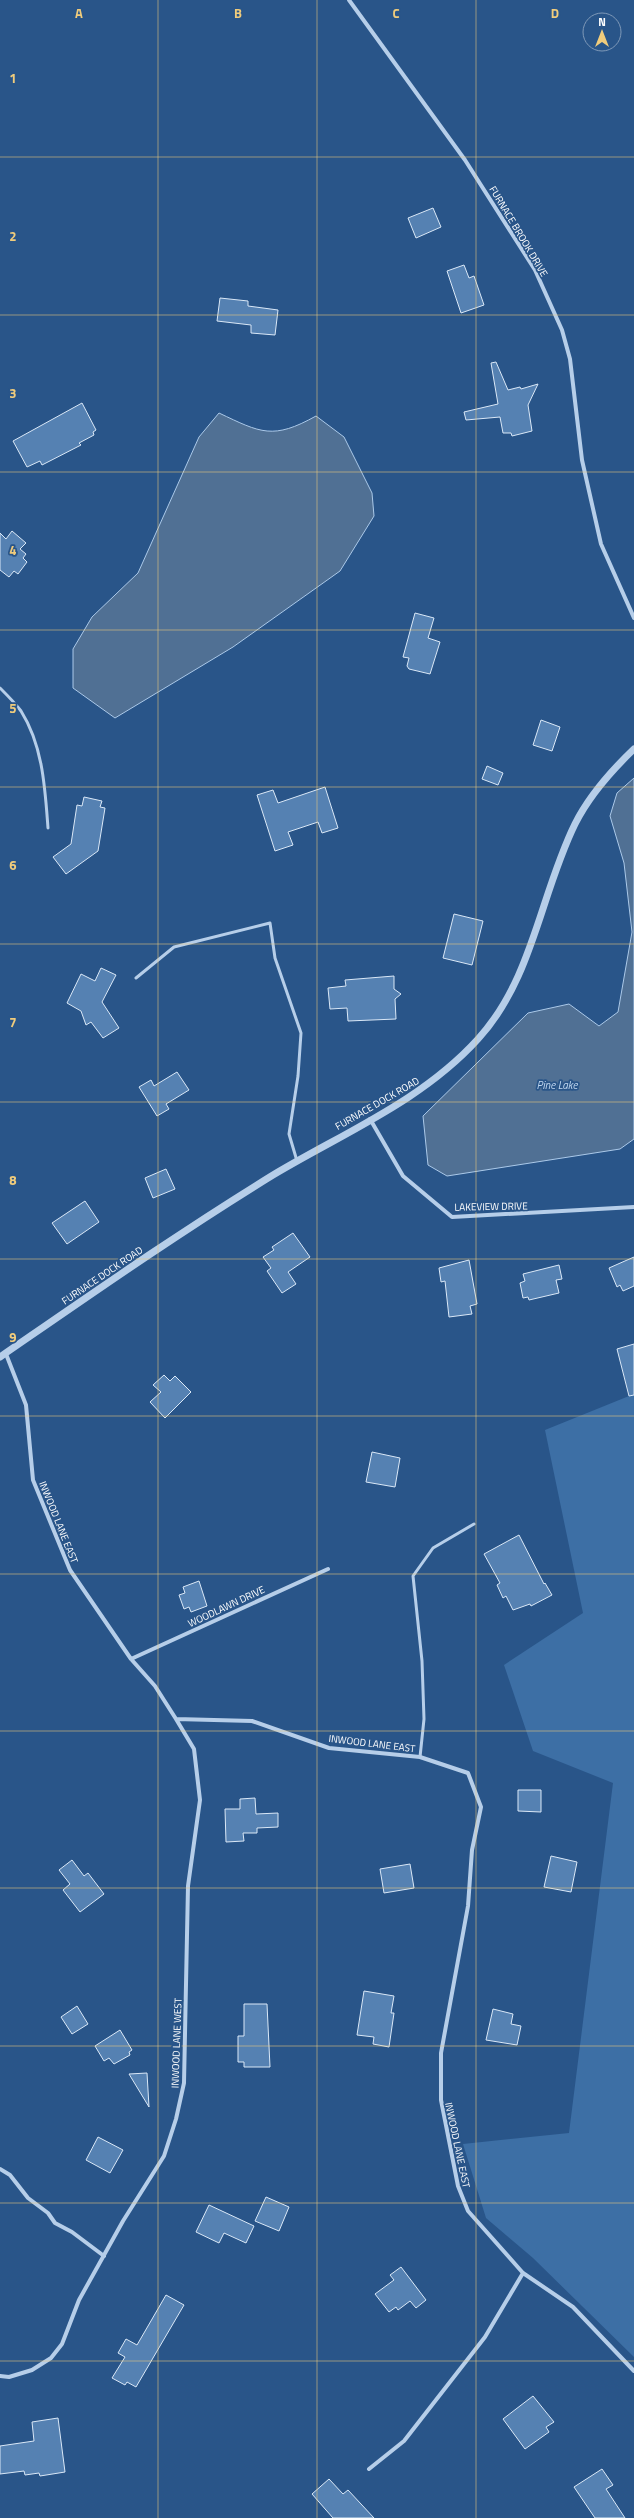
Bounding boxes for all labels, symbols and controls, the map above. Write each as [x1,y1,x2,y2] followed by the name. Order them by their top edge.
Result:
[75,3,83,23] text: A
[234,3,242,23] text: B
[392,3,400,23] text: C
[551,3,559,23] text: D
[582,12,622,52] north arrow
[598,14,606,30] text: N
[9,68,17,88] text: 1
[485,183,552,280] street label: FURNACE BROOK DRIVE
[9,226,17,246] text: 2
[9,383,17,403] text: 3
[9,540,17,560] text: 4
[9,698,17,718] text: 5
[9,855,17,875] text: 6
[9,1012,17,1032] text: 7
[332,1073,422,1134] street label: FURNACE DOCK ROAD
[536,1077,579,1093] water label: Pine Lake
[9,1170,17,1190] text: 8
[454,1198,528,1215] street label: LAKEVIEW DRIVE
[59,1243,146,1308] street label: FURNACE DOCK ROAD
[9,1327,17,1347] text: 9
[35,1479,82,1566] street label: INWOOD LANE EAST
[185,1582,268,1631] street label: WOODLAWN DRIVE
[328,1731,417,1756] street label: INWOOD LANE EAST
[167,1997,186,2088] street label: INWOOD LANE WEST
[441,2101,474,2190] street label: INWOOD LANE EAST

